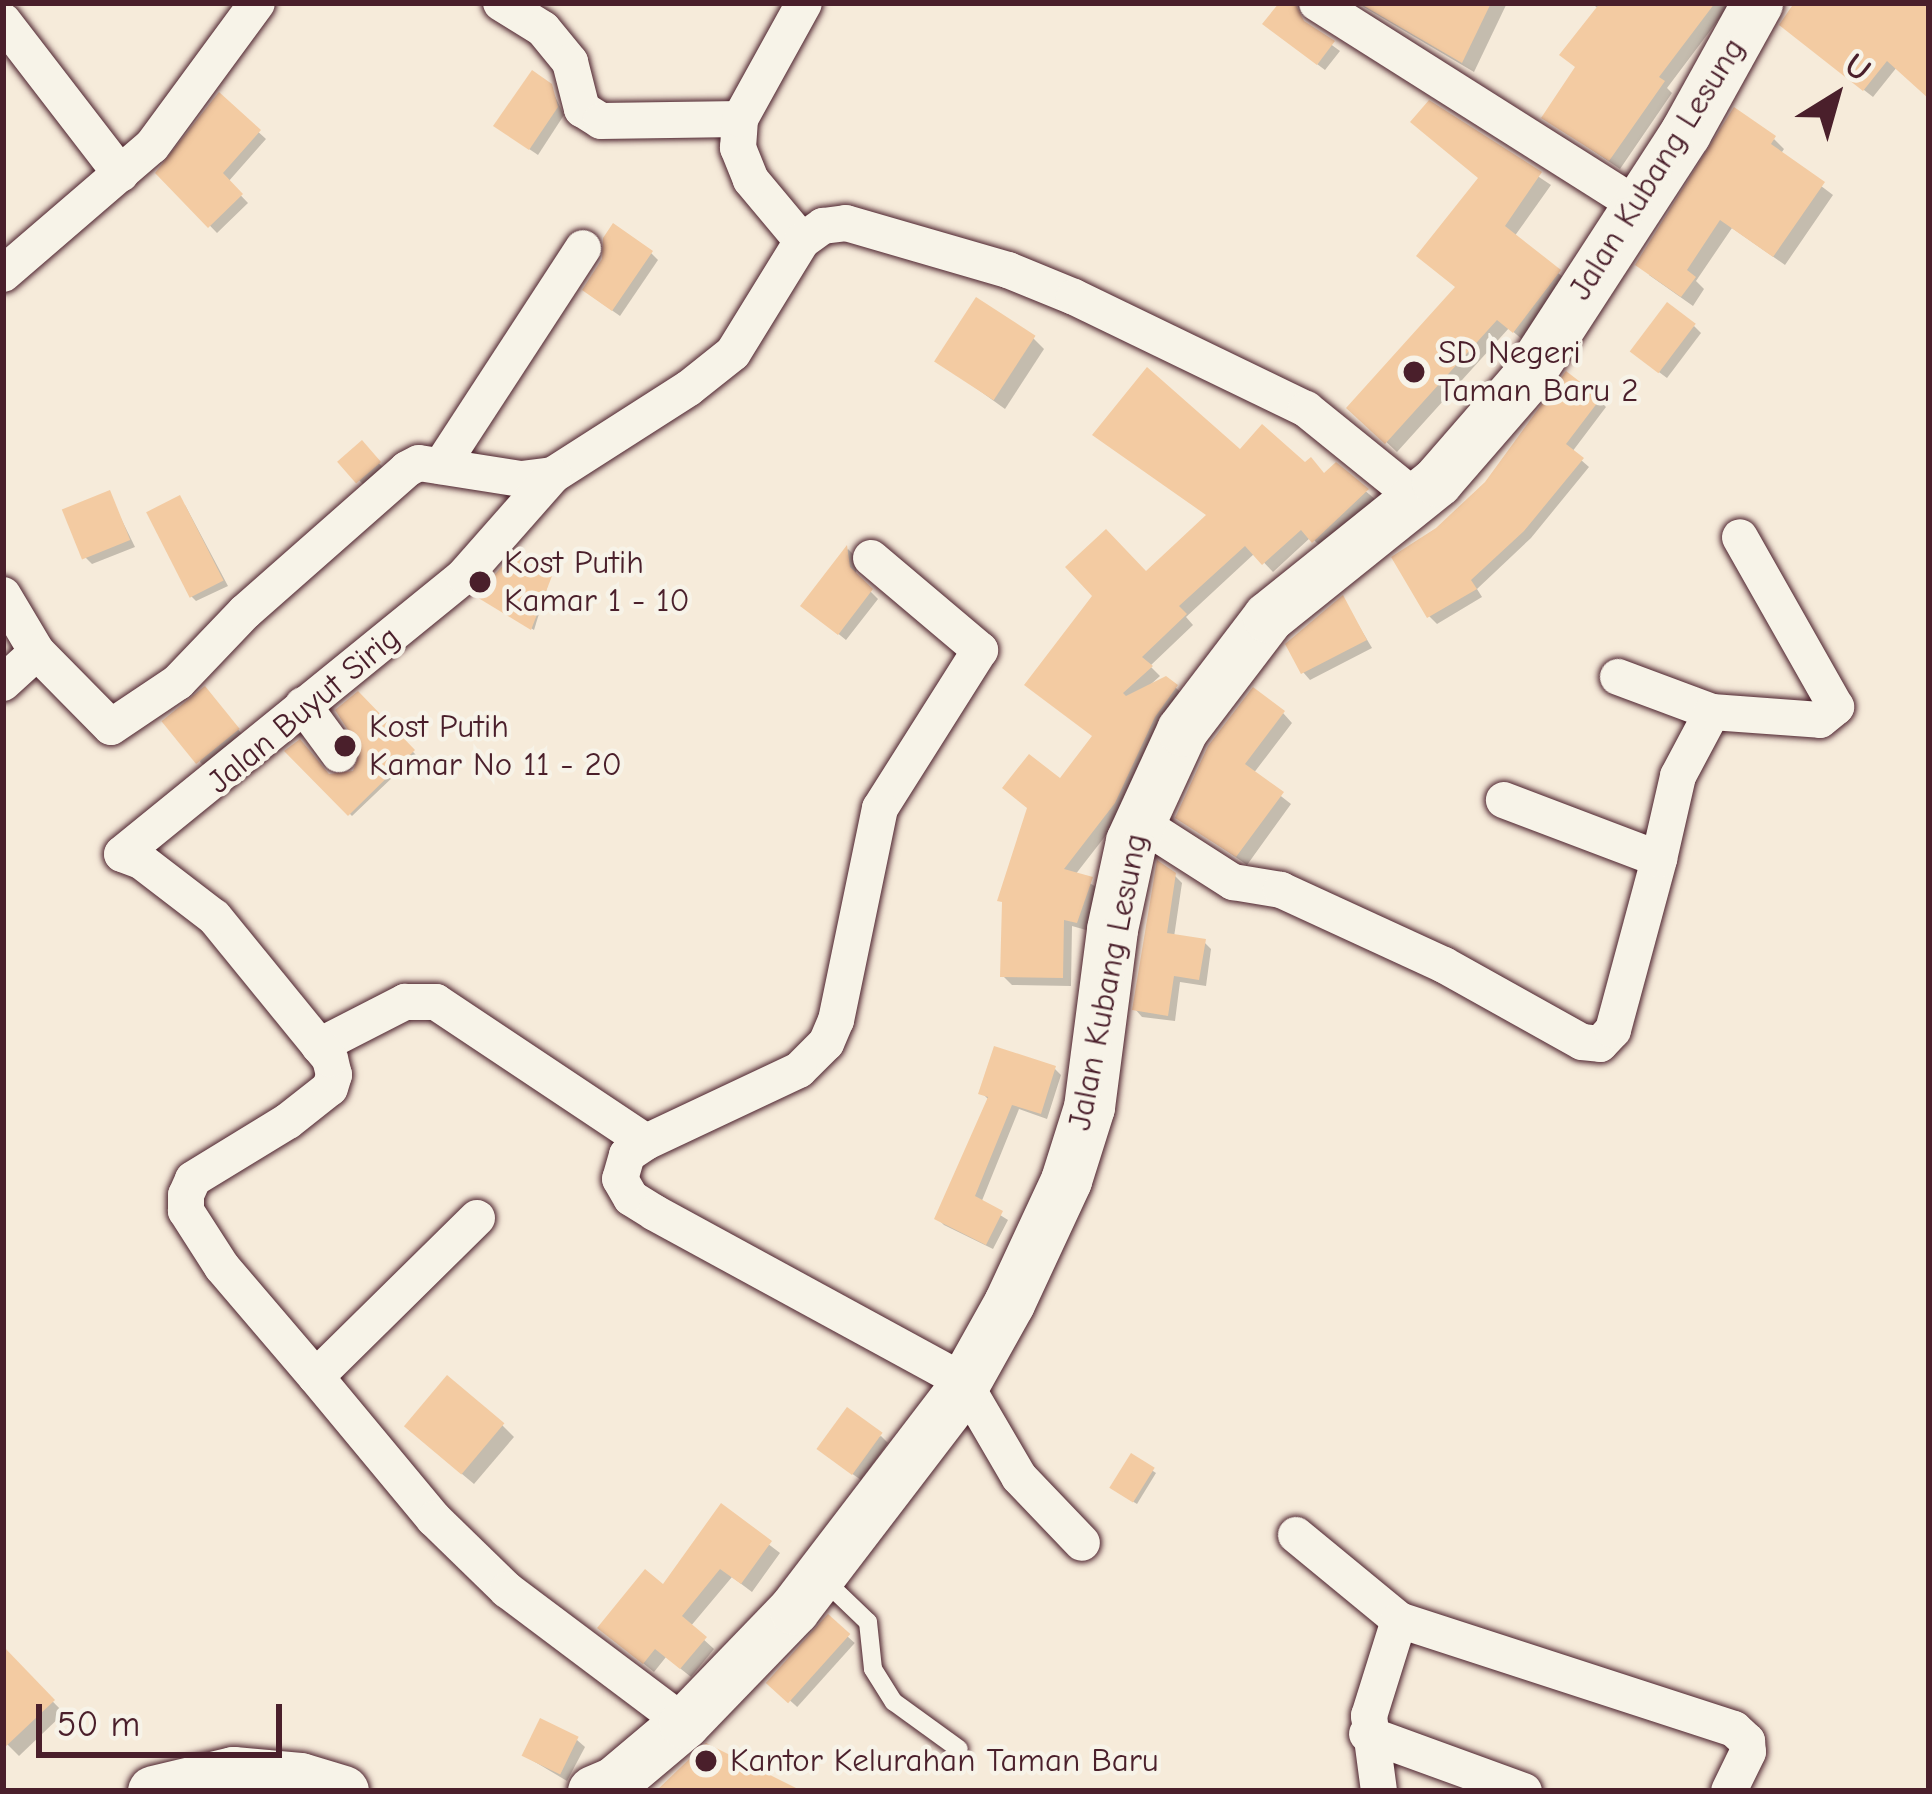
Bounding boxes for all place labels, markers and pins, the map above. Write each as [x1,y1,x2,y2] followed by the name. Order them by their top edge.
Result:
[1438,333,1639,411] place label: SD Negeri Taman Baru 2
[1401,359,1427,385] marker: SD Negeri Taman Baru 2
[504,543,689,621] place label: Kost Putih Kamar 1 - 10
[467,569,493,595] marker: Kost Putih Kamar 1 - 10
[369,707,622,785] place label: Kost Putih Kamar No 11 - 20
[332,733,358,759] marker: Kost Putih Kamar No 11 - 20
[730,1741,1159,1781] place label: Kantor Kelurahan Taman Baru
[693,1748,719,1774] marker: Kantor Kelurahan Taman Baru

